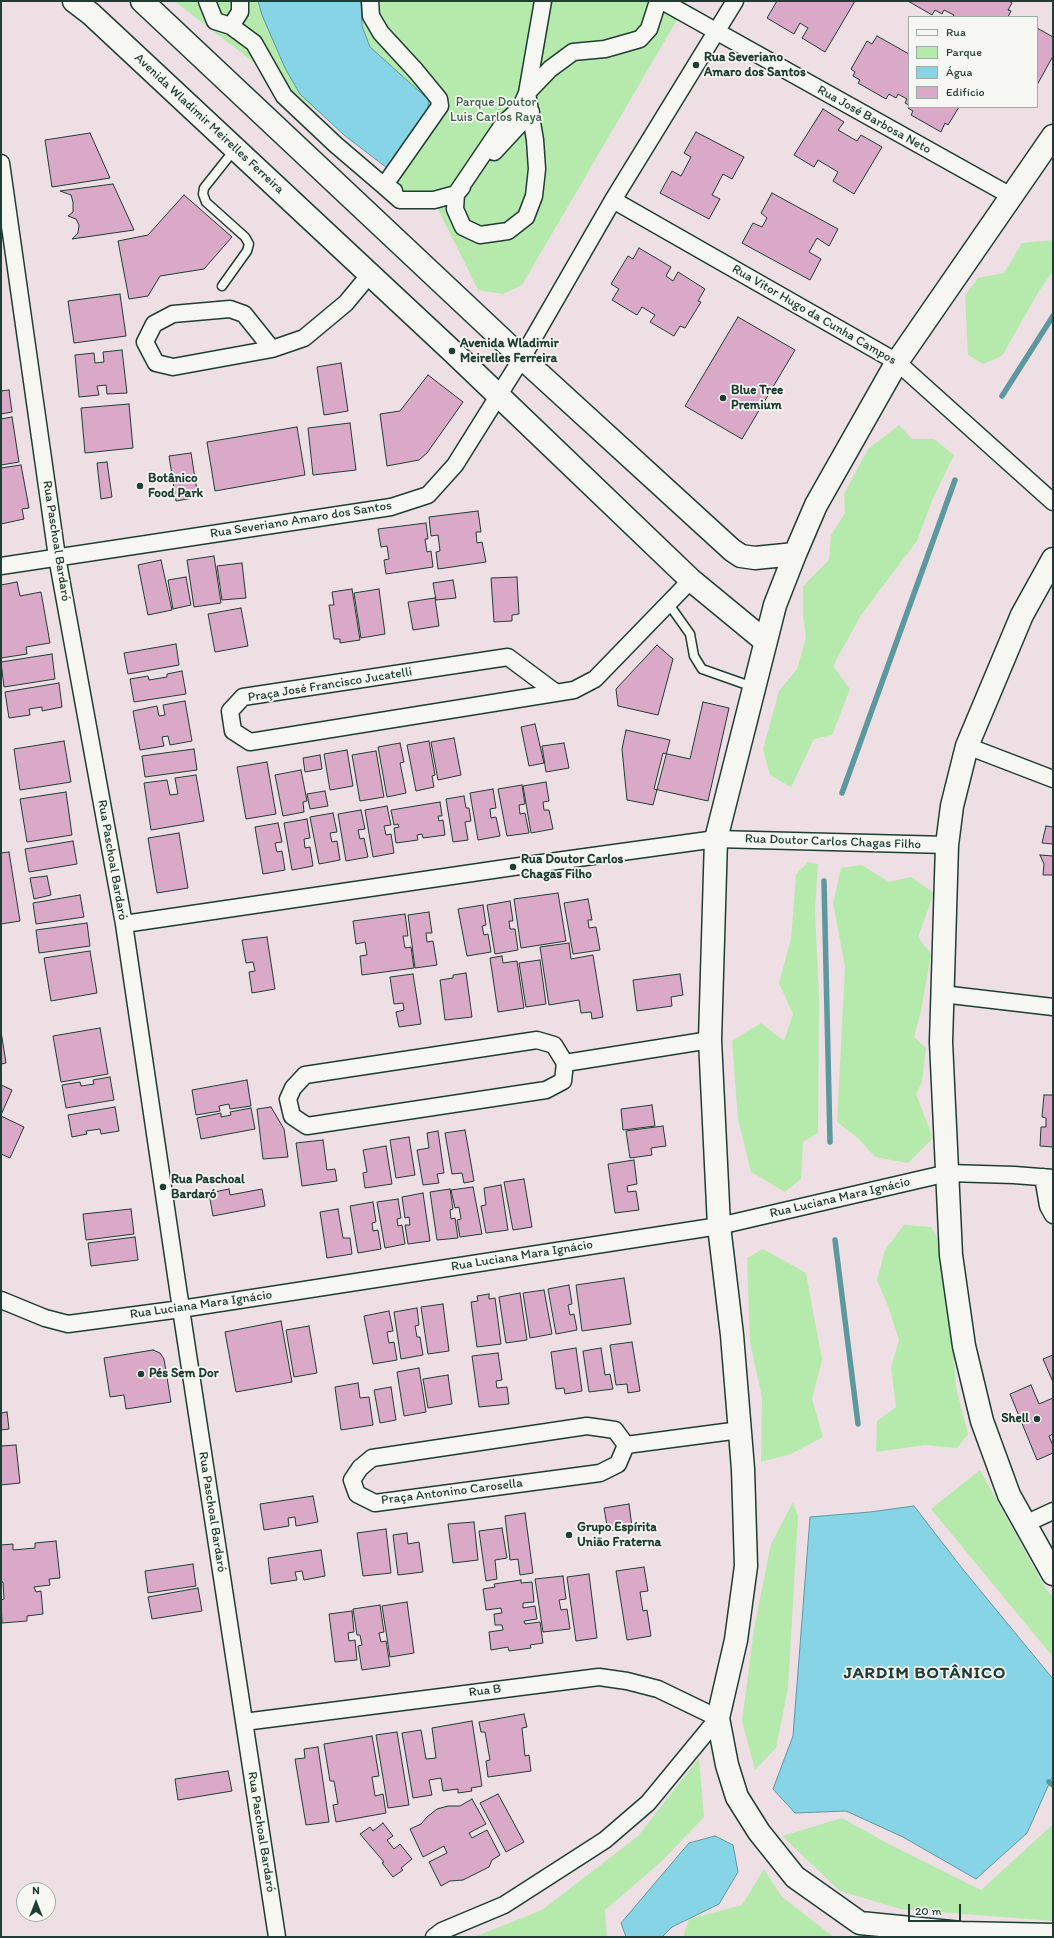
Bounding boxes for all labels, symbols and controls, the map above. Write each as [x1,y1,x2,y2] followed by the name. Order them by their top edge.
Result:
[908,16,1038,108] legend
[946,25,966,39] text: Rua
[946,45,982,59] text: Parque
[131,50,287,198] street label: Avenida Wladimir Meirelles Ferreira
[704,50,806,81] place label: Rua Severiano Amaro dos Santos
[691,60,701,70] marker: Rua Severiano Amaro dos Santos
[946,65,972,79] text: Água
[814,82,934,158] street label: Rua José Barbosa Neto
[946,85,985,99] text: Edifício
[450,95,542,126] park label: Parque Doutor Luis Carlos Raya
[729,261,899,369] street label: Rua Vitor Hugo da Cunha Campos
[460,336,559,367] place label: Avenida Wladimir Meirelles Ferreira
[447,346,457,356] marker: Avenida Wladimir Meirelles Ferreira
[731,383,783,414] place label: Blue Tree Premium
[718,393,728,403] marker: Blue Tree Premium
[148,471,203,502] place label: Botânico Food Park
[39,479,73,603] street label: Rua Paschoal Bardaró
[135,481,145,491] marker: Botânico Food Park
[209,498,393,542] street label: Rua Severiano Amaro dos Santos
[247,664,413,706] street label: Praça José Francisco Jucatelli
[94,798,130,922] street label: Rua Paschoal Bardaró
[745,831,921,853] street label: Rua Doutor Carlos Chagas Filho
[521,852,623,883] place label: Rua Doutor Carlos Chagas Filho
[508,862,518,872] marker: Rua Doutor Carlos Chagas Filho
[171,1172,245,1203] place label: Rua Paschoal Bardaró
[768,1174,912,1222] street label: Rua Luciana Mara Ignácio
[158,1182,168,1192] marker: Rua Paschoal Bardaró
[450,1237,594,1275] street label: Rua Luciana Mara Ignácio
[129,1287,273,1323] street label: Rua Luciana Mara Ignácio
[149,1366,219,1382] place label: Pés Sem Dor
[136,1369,146,1379] marker: Pés Sem Dor
[1001,1411,1029,1427] place label: Shell
[1032,1414,1042,1424] marker: Shell
[195,1450,229,1574] street label: Rua Paschoal Bardaró
[380,1476,524,1508] street label: Praça Antonino Carosella
[577,1520,661,1551] place label: Grupo Espírita União Fraterna
[564,1530,574,1540] marker: Grupo Espírita União Fraterna
[845,1664,1005,1684] district label: JARDIM BOTÂNICO
[468,1681,502,1701] street label: Rua B
[244,1770,278,1894] street label: Rua Paschoal Bardaró
[16,1882,56,1922] north arrow
[32,1884,40,1897] text: N
[910,1896,963,1922] scale bar
[915,1904,942,1918] text: 20 m

